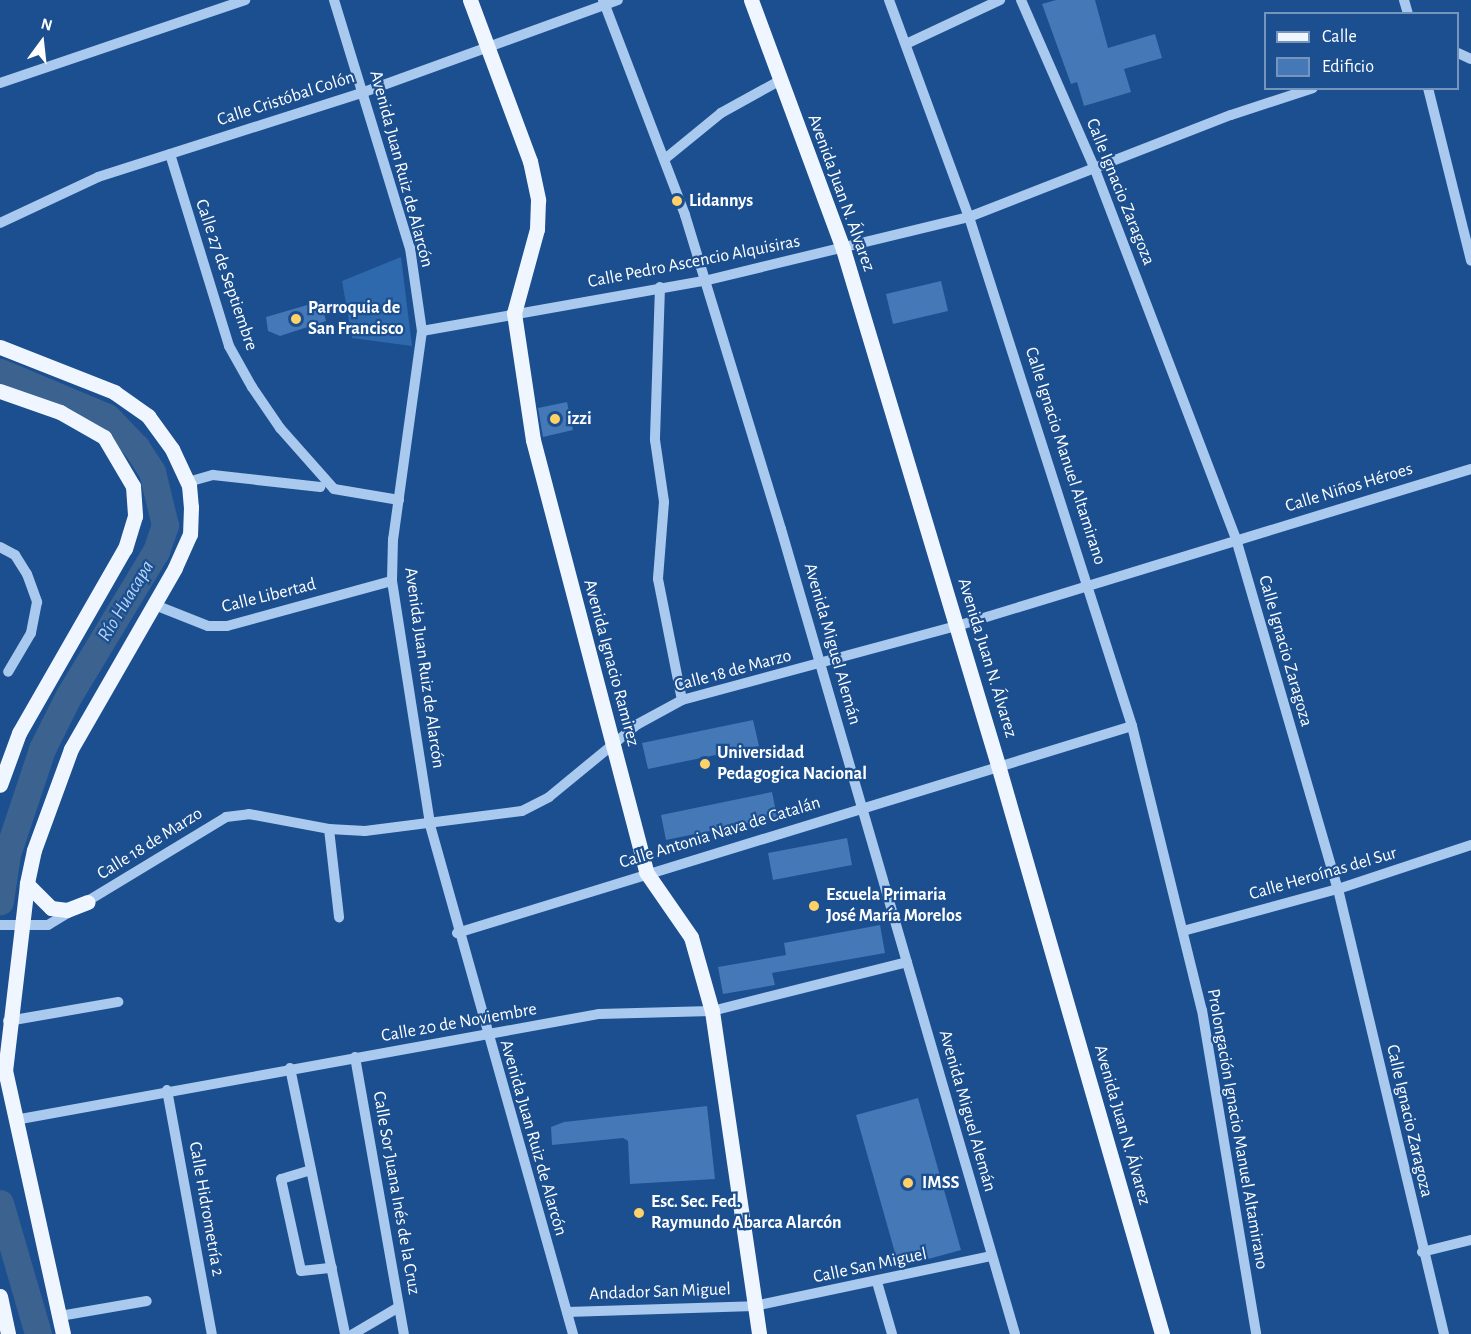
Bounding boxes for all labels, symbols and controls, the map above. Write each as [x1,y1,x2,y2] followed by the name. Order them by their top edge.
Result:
[12,12,72,72] north arrow
[1264,12,1459,90] legend
[39,15,54,34] text: N
[1322,28,1357,46] text: Calle
[1322,58,1374,76] text: Edificio
[215,67,357,131] street label: Calle Cristóbal Colón
[364,68,438,270] street label: Avenida Juan Ruiz de Alarcón
[803,111,879,275] street label: Avenida Juan N. Álvarez
[1081,115,1159,269] street label: Calle Ignacio Zaragoza
[689,190,753,212] place label: Lidannys
[670,194,684,208] marker: Lidannys
[190,196,262,354] street label: Calle 27 de Septiembre
[586,231,802,293] street label: Calle Pedro Ascencio Alquisiras
[308,298,404,340] place label: Parroquia de San Francisco
[289,312,303,326] marker: Parroquia de San Francisco
[1020,345,1110,567] street label: Calle Ignacio Manuel Altamirano
[567,408,592,430] place label: izzi
[548,412,562,426] marker: izzi
[1283,458,1415,518] street label: Calle Niños Héroes
[92,556,160,646] water label: Río Huacapa
[799,561,865,727] street label: Avenida Miguel Alemán
[399,566,449,770] street label: Avenida Juan Ruiz de Alarcón
[1253,573,1317,729] street label: Calle Ignacio Zaragoza
[220,574,318,618] street label: Calle Libertad
[952,576,1022,740] street label: Avenida Juan N. Álvarez
[578,577,644,749] street label: Avenida Ignacio Ramirez
[672,645,794,697] street label: Calle 18 de Marzo
[717,743,867,786] place label: Universidad Pedagogica Nacional
[698,757,712,771] marker: Universidad Pedagogica Nacional
[617,792,823,874] street label: Calle Antonia Nava de Catalán
[93,803,207,885] street label: Calle 18 de Marzo
[1247,843,1399,905] street label: Calle Heroínas del Sur
[826,885,962,928] place label: Escuela Primaria José María Morelos
[807,899,821,913] marker: Escuela Primaria José María Morelos
[1202,987,1272,1271] street label: Prolongación Ignacio Manuel Altamirano
[380,999,538,1047] street label: Calle 20 de Noviembre
[934,1028,1000,1194] street label: Avenida Miguel Alemán
[495,1038,571,1238] street label: Avenida Juan Ruiz de Alarcón
[1089,1042,1155,1208] street label: Avenida Juan N. Álvarez
[1381,1042,1437,1200] street label: Calle Ignacio Zaragoza
[367,1090,425,1296] street label: Calle Sor Juana Inés de la Cruz
[184,1140,228,1278] street label: Calle Hidrometría 2
[922,1172,960,1194] place label: IMSS
[899,1174,917,1192] marker: IMSS
[651,1192,841,1234] place label: Esc. Sec. Fed. Raymundo Abarca Alarcón
[632,1206,646,1220] marker: Esc. Sec. Fed. Raymundo Abarca Alarcón
[811,1243,929,1289] street label: Calle San Miguel
[589,1279,731,1305] street label: Andador San Miguel

